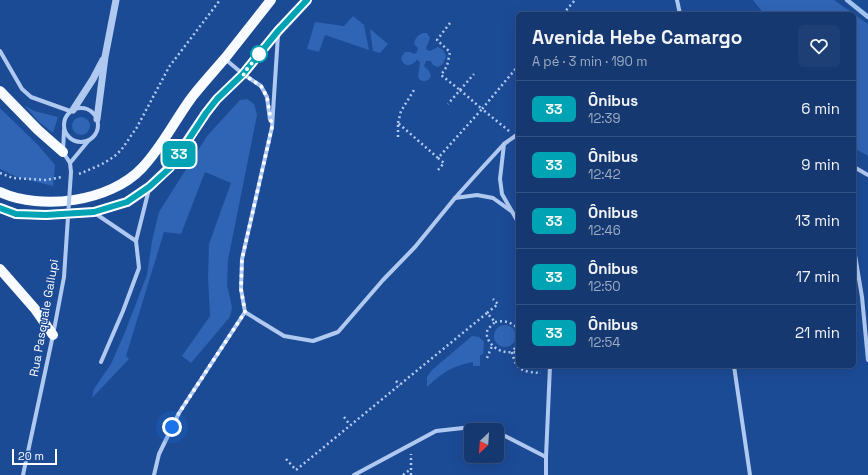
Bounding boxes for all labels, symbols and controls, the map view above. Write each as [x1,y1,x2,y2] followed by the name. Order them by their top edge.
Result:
[532,25,742,50] text: Avenida Hebe Camargo
[798,25,840,67] button: heart
[250,45,268,63] unlabelled marker
[532,53,647,70] text: A pé · 3 min · 190 m
[588,91,638,110] text: Ônibus
[801,99,840,118] text: 6 min
[545,100,563,118] text: 33
[588,110,620,127] text: 12:39
[161,141,197,167] line badge: 33
[170,145,188,163] text: 33
[588,147,638,166] text: Ônibus
[801,155,840,174] text: 9 min
[545,156,563,174] text: 33
[588,166,621,183] text: 12:42
[588,203,638,222] text: Ônibus
[795,211,840,230] text: 13 min
[545,212,563,230] text: 33
[588,222,621,239] text: 12:46
[26,258,62,378] street label: Rua Pasquale Gallupi
[588,259,638,278] text: Ônibus
[796,267,840,286] text: 17 min
[545,268,563,286] text: 33
[588,278,621,295] text: 12:50
[588,315,638,334] text: Ônibus
[795,323,840,342] text: 21 min
[545,324,563,342] text: 33
[588,334,620,351] text: 12:54
[162,417,182,437] your location
[464,423,504,463] north arrow
[464,423,504,463] map controls
[12,447,57,466] scale bar
[18,449,44,463] text: 20 m

